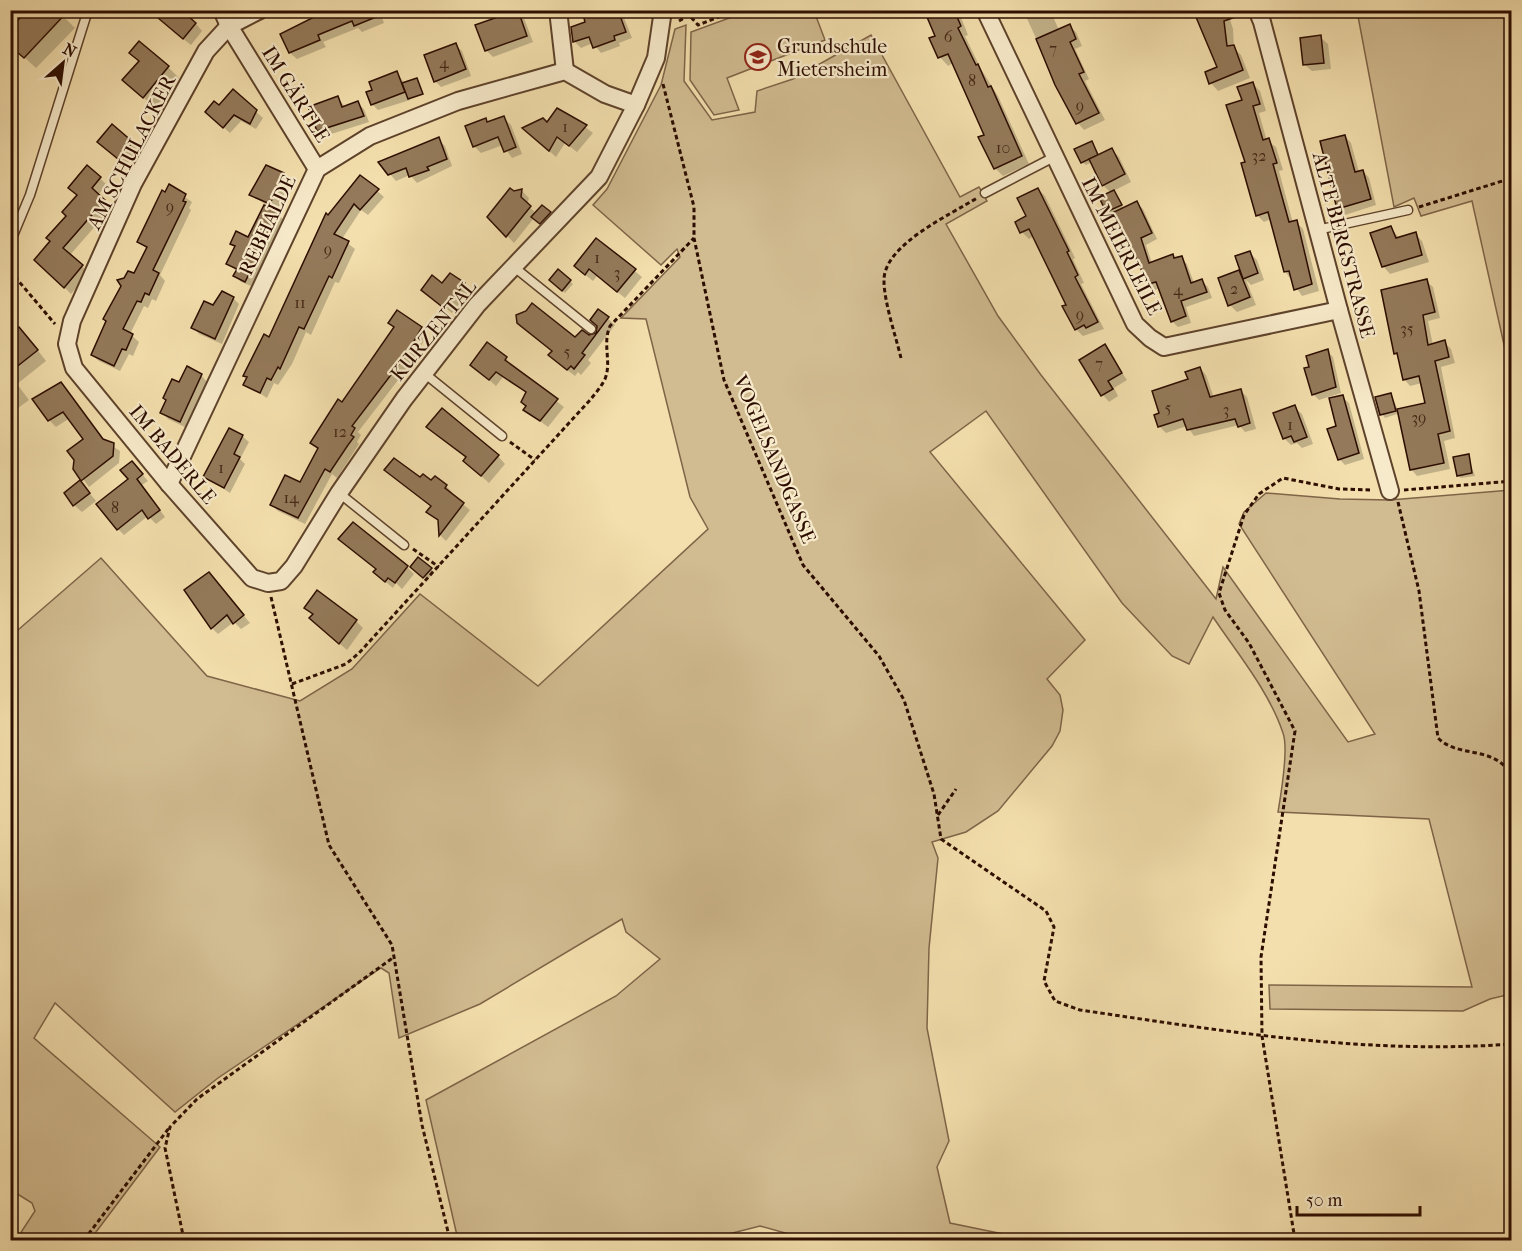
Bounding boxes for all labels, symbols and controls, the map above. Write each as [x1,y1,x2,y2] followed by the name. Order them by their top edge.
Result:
[944,27,953,46] house number: 6
[33,33,93,93] north arrow
[777,35,888,81] place label: Grundschule Mietersheim
[60,39,80,62] text: N
[1049,39,1057,58] house number: 7
[257,41,335,147] street label: IM GÄRTLE
[743,42,773,72] school or university icon: Grundschule Mietersheim
[439,53,449,72] house number: 4
[82,70,181,234] street label: AM SCHULACKER
[968,71,976,90] house number: 8
[1076,96,1084,115] house number: 9
[562,117,568,136] house number: 1
[996,138,1010,157] house number: 10
[1252,146,1266,165] house number: 32
[1307,149,1379,341] street label: ALTE BERGSTRASSE
[234,172,301,279] street label: REBHALDE
[1077,173,1166,319] street label: IM MEIERLEILE
[166,197,174,216] house number: 9
[324,240,332,259] house number: 9
[594,248,600,267] house number: 1
[614,263,620,282] house number: 3
[386,275,481,385] street label: KURZENTAL
[1230,279,1238,298] house number: 2
[1173,280,1183,299] house number: 4
[294,293,306,312] house number: 11
[1076,305,1084,324] house number: 9
[1400,319,1414,338] house number: 35
[564,342,571,361] house number: 5
[1095,354,1103,373] house number: 7
[728,371,820,547] street label: VOGELSANDGASSE
[1165,398,1172,417] house number: 5
[124,400,221,509] street label: IM BADERLE
[1223,400,1229,419] house number: 3
[1412,408,1426,427] house number: 39
[1287,415,1293,434] house number: 1
[333,422,347,441] house number: 12
[218,458,224,477] house number: 1
[283,488,299,507] house number: 14
[111,498,119,517] house number: 8
[1297,1179,1420,1217] scale bar
[1306,1190,1343,1211] text: 50 m

